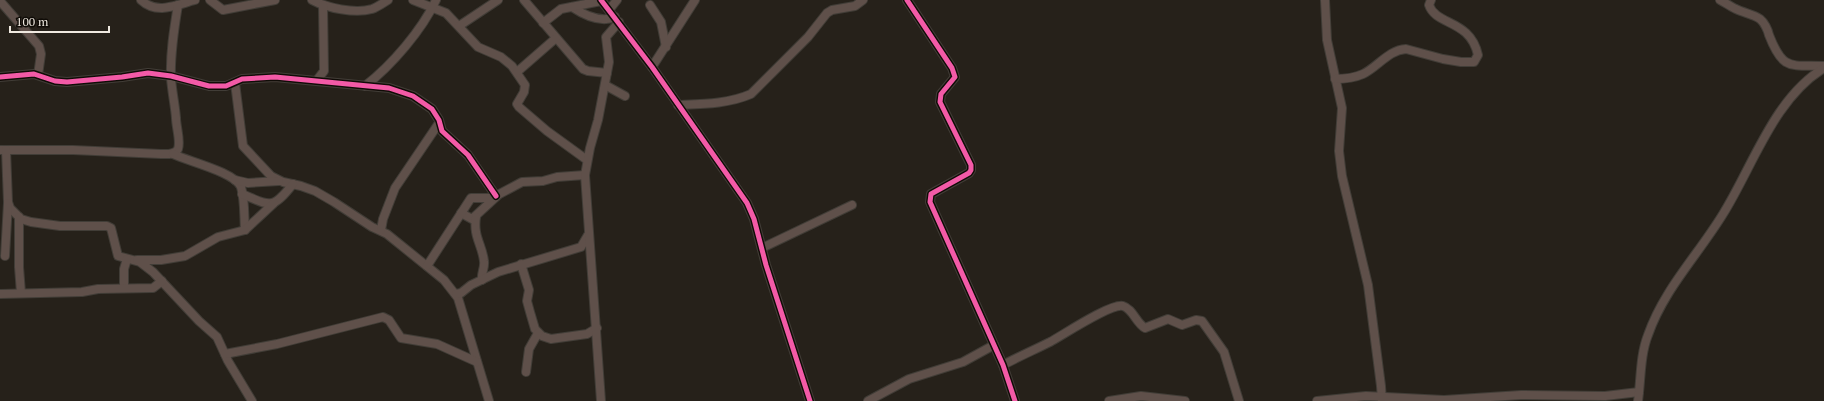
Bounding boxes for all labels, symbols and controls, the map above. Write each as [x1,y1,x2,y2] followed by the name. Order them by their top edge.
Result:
[10,8,109,34] scale bar
[16,14,49,29] text: 100 m

